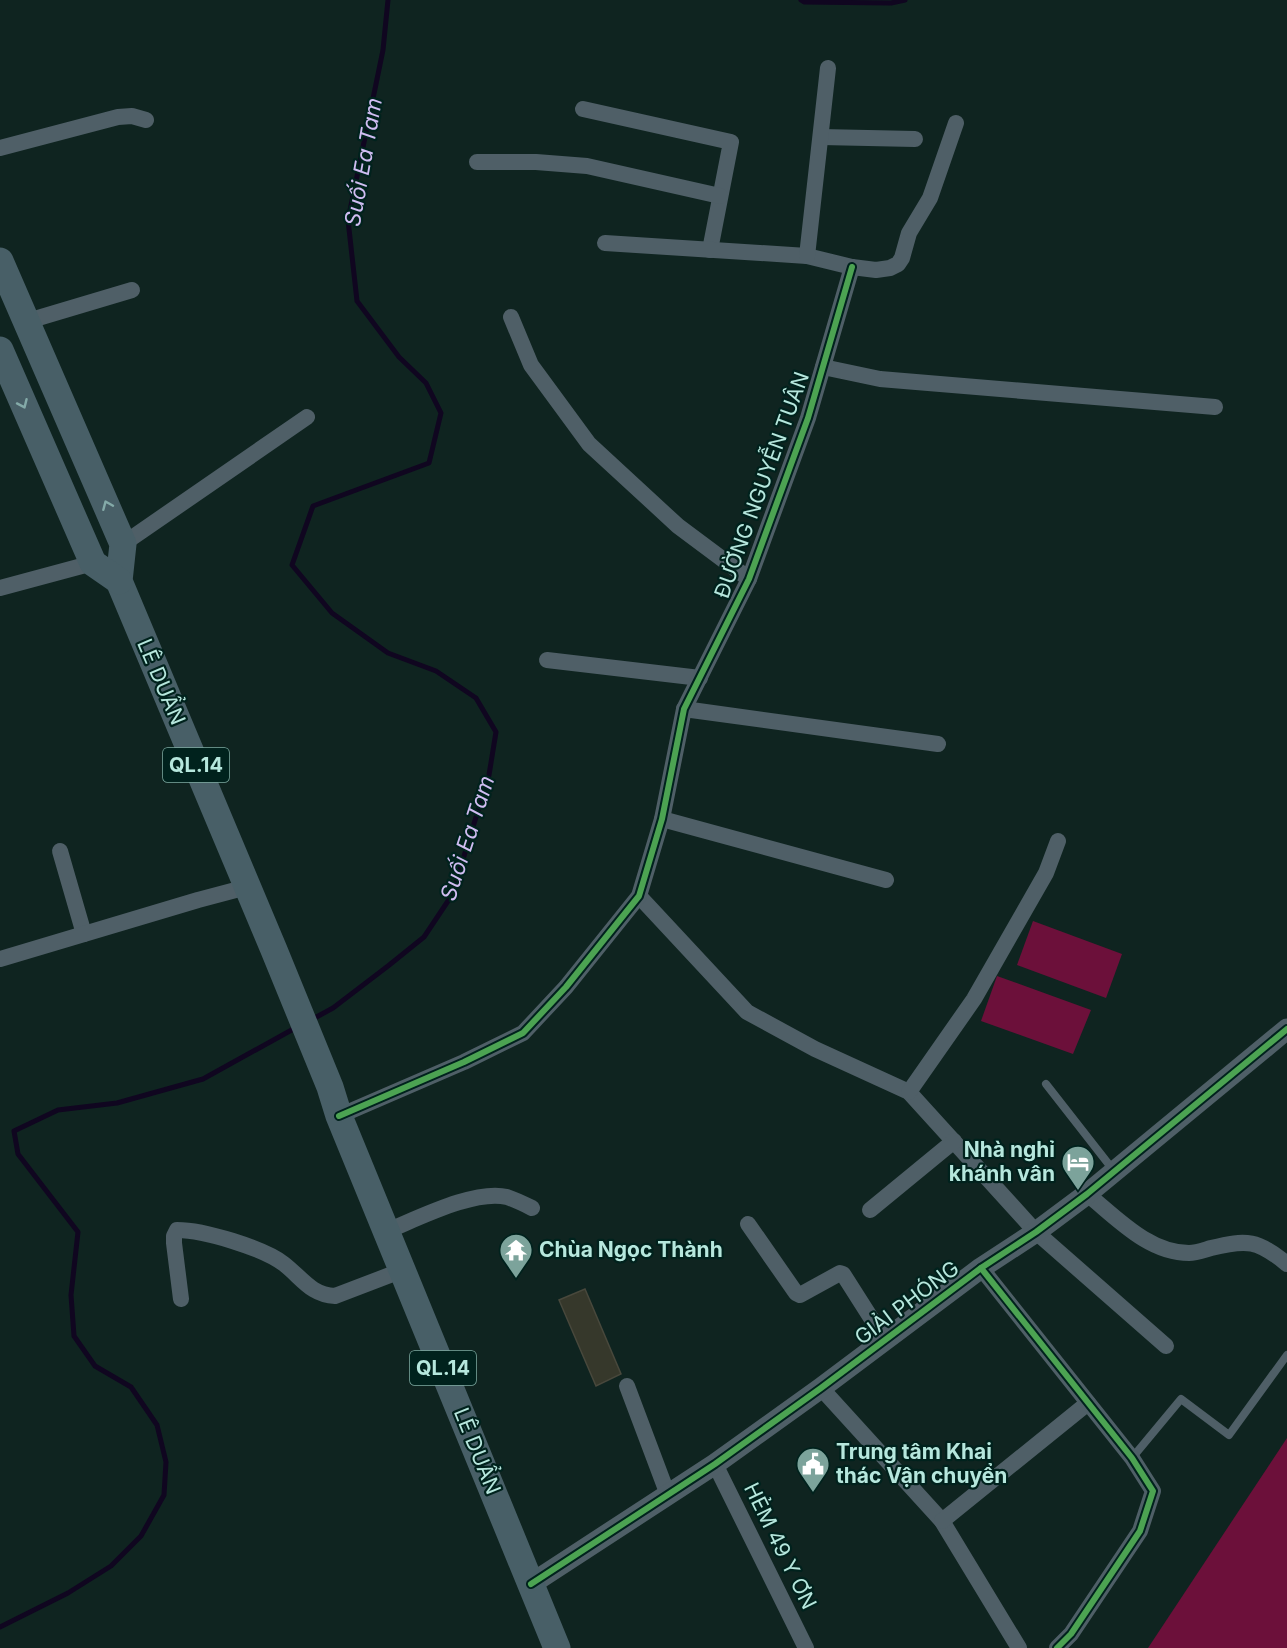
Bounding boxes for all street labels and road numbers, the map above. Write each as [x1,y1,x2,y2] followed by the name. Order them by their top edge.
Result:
[705,367,814,601] street label: ĐƯỜNG NGUYỄN TUÂN
[132,633,194,729] street label: LÊ DUẨN
[163,748,229,782] road number: QL.14
[849,1255,964,1350] street label: GIẢI PHÓNG
[410,1351,476,1385] road number: QL.14
[449,1402,510,1498] street label: LÊ DUẨN
[739,1478,823,1613] street label: HẺM 49 Y ƠN

